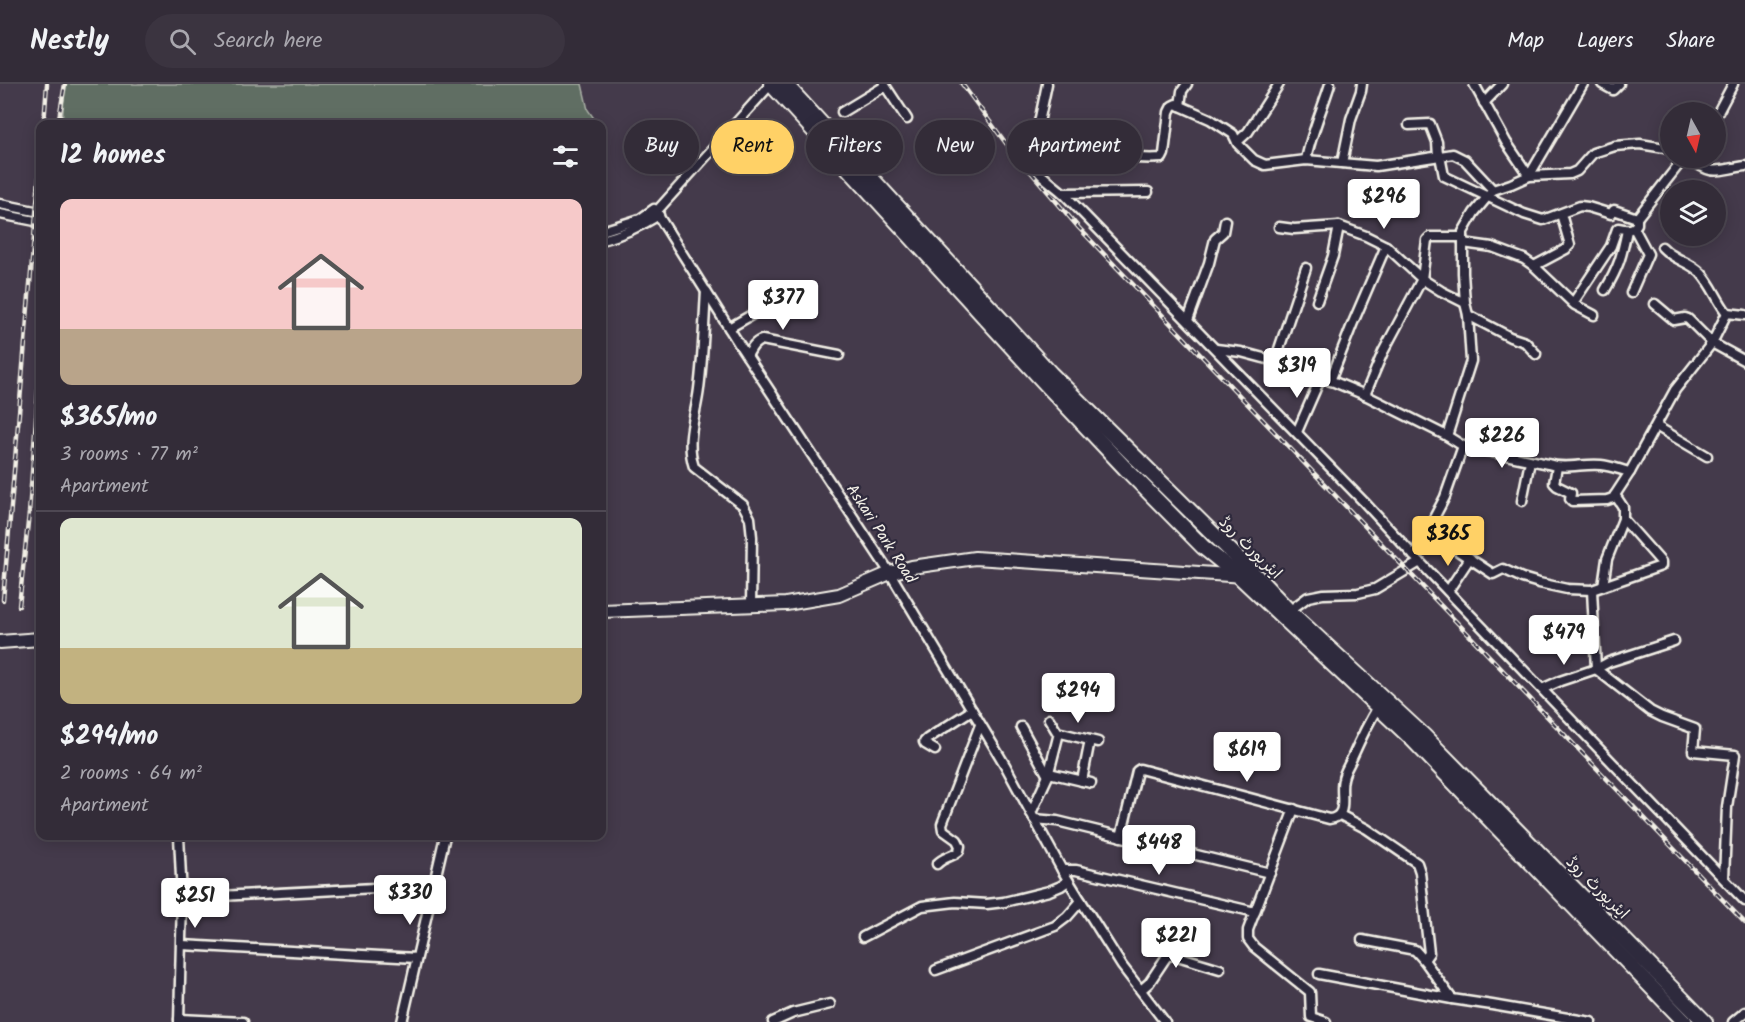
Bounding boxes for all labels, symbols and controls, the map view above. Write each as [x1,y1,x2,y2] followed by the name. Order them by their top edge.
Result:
[145,14,565,68] search box
[30,19,109,64] text: Nestly
[214,24,323,59] text: Search here
[166,25,199,58] icon: search
[1507,25,1544,58] text: Map
[1577,25,1633,58] text: Layers
[1666,25,1715,58] text: Share
[1660,102,1726,168] north arrow
[1660,102,1726,246] map controls
[624,120,699,174] chip: Buy
[711,120,794,174] chip: Rent
[806,120,903,174] chip: Filters
[915,120,995,174] chip: New
[1007,120,1142,174] chip: Apartment
[60,135,166,177] text: 12 homes
[549,140,582,173] icon: filters
[1348,179,1420,230] pin: $296
[1660,180,1726,246] button: layers
[1362,182,1406,214] text: $296
[267,238,375,346] icon: home
[747,280,819,331] pin: $377
[762,283,804,315] text: $377
[1261,348,1333,399] pin: $319
[1278,351,1316,383] text: $319
[60,397,157,439] text: $365/mo
[1466,418,1538,469] pin: $226
[1479,421,1525,453] text: $226
[60,439,198,471] text: 3 rooms · 77 m²
[60,471,149,503] text: Apartment
[839,479,923,590] street label: Askari Park Road
[1213,511,1287,585] street label: ایئرپورٹ روڈ
[1412,516,1484,567] pin: $365
[1426,519,1470,551] text: $365
[267,557,375,665] icon: home
[1528,615,1600,666] pin: $479
[1543,618,1585,650] text: $479
[1042,673,1114,724] pin: $294
[1056,676,1100,708] text: $294
[60,716,158,758] text: $294/mo
[1211,732,1283,783] pin: $619
[1228,735,1266,767] text: $619
[60,758,202,790] text: 2 rooms · 64 m²
[60,790,149,822] text: Apartment
[1123,825,1195,876] pin: $448
[1136,828,1182,860] text: $448
[1560,851,1634,925] street label: ایئرپورٹ روڈ
[374,875,446,926] pin: $330
[159,878,231,929] pin: $251
[388,878,432,910] text: $330
[175,881,215,913] text: $251
[1140,918,1212,969] pin: $221
[1155,921,1197,953] text: $221

